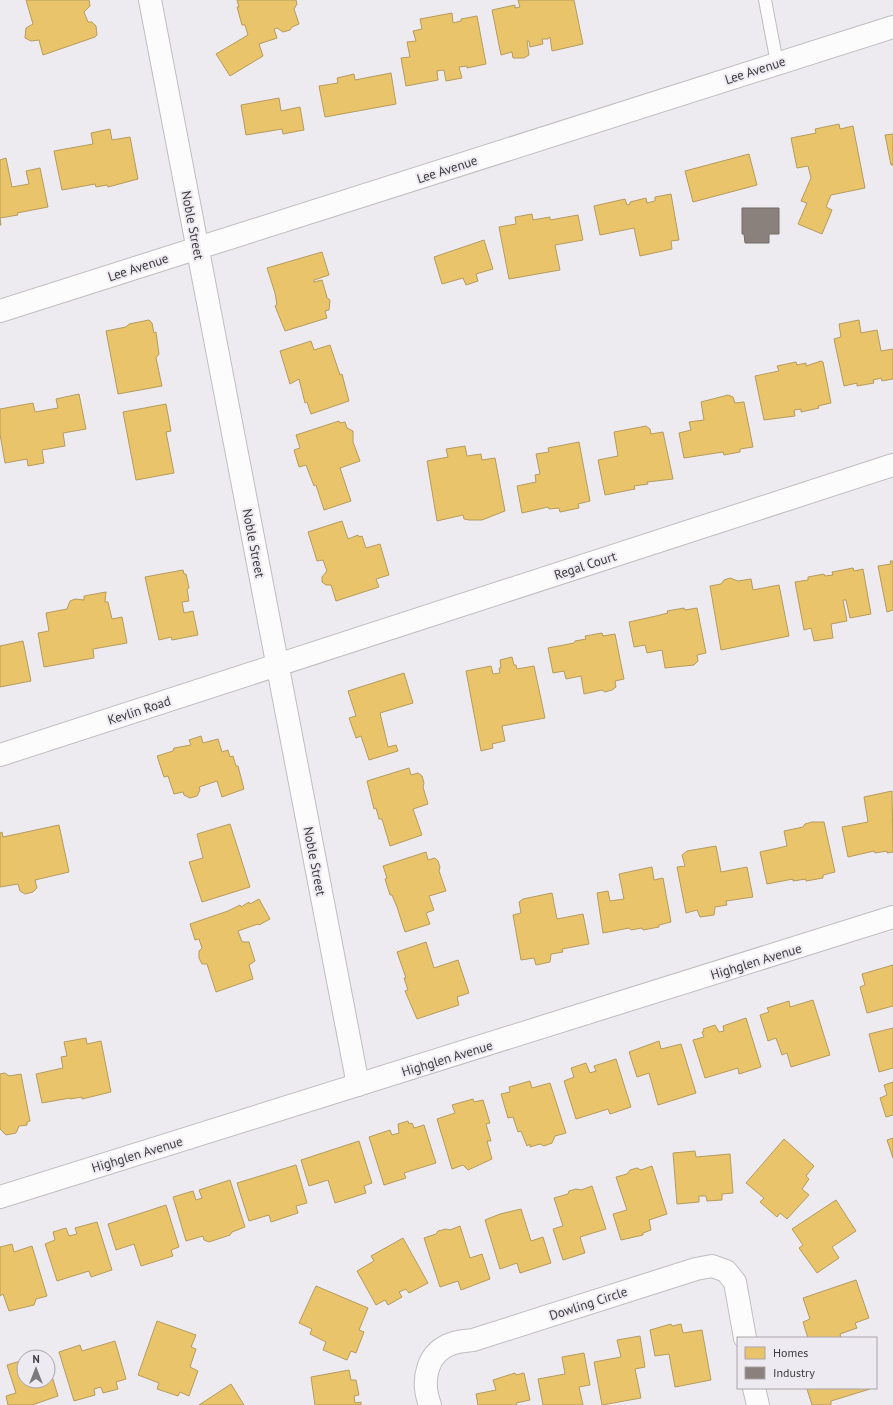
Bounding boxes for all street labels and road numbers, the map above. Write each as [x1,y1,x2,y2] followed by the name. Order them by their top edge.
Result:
[723,53,788,88] street label: Lee Avenue
[415,152,480,187] street label: Lee Avenue
[178,189,208,262] street label: Noble Street
[106,250,171,285] street label: Lee Avenue
[239,507,269,580] street label: Noble Street
[552,547,619,584] street label: Regal Court
[105,692,173,729] street label: Kevlin Road
[300,825,330,898] street label: Noble Street
[708,940,804,983] street label: Highglen Avenue
[399,1037,495,1080] street label: Highglen Avenue
[89,1133,185,1176] street label: Highglen Avenue
[547,1283,629,1324] street label: Dowling Circle

